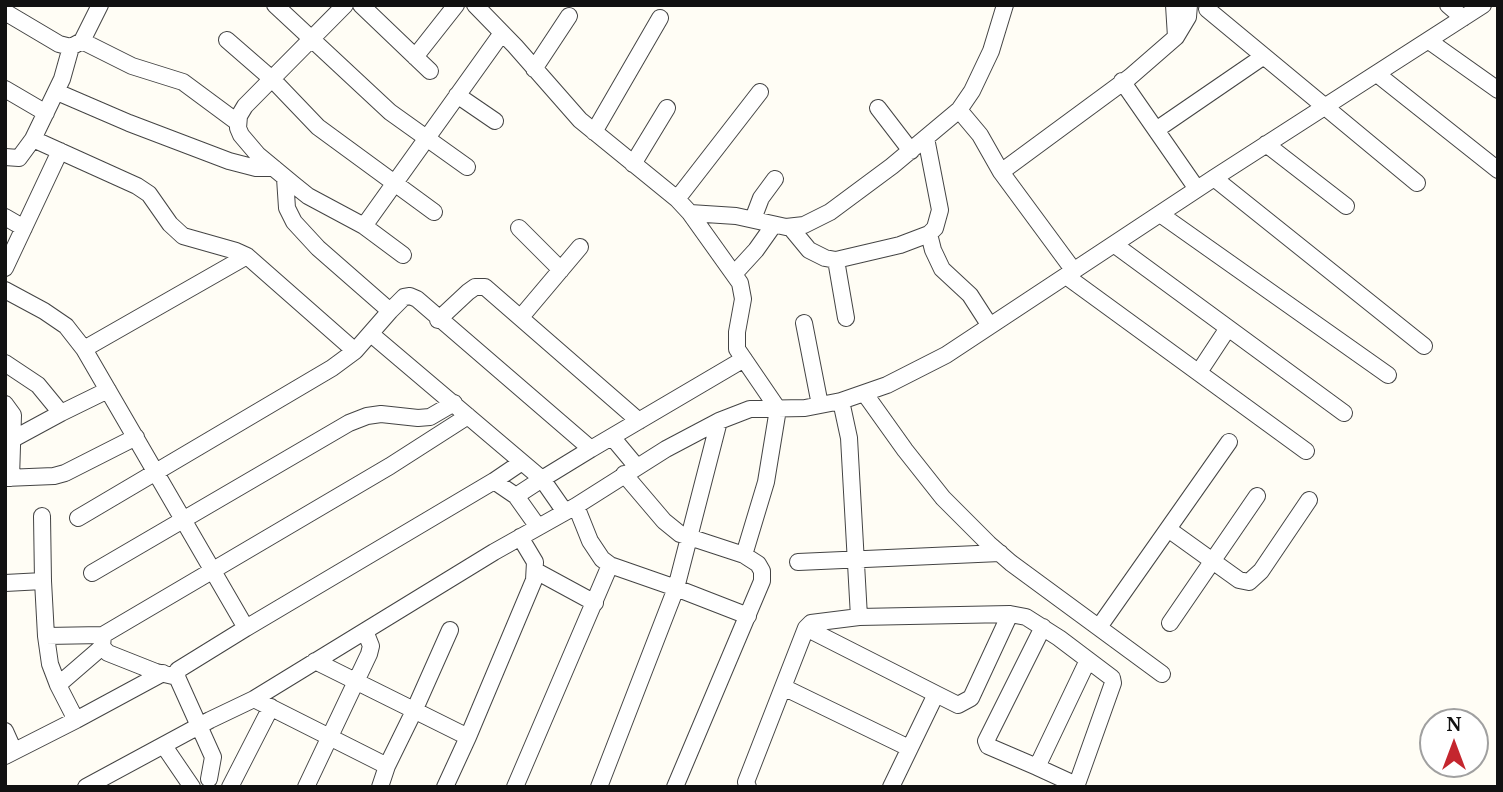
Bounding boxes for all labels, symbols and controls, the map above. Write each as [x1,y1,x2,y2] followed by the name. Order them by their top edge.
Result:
[1419,708,1489,778] north arrow
[1447,711,1461,737] text: N

